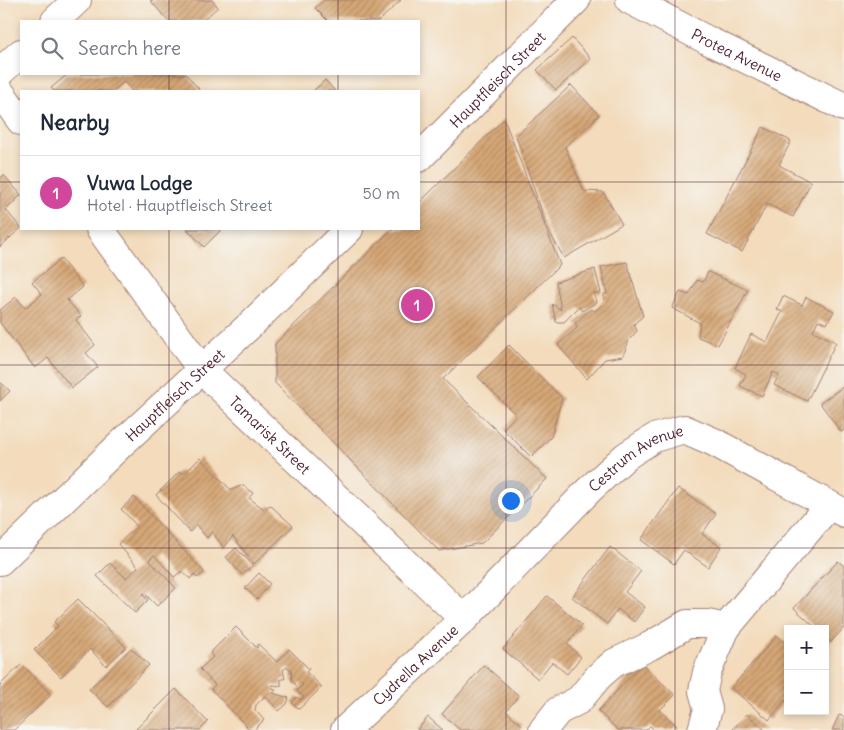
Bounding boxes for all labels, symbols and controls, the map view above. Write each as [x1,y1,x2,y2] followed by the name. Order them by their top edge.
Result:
[20,20,420,75] search box
[688,24,785,85] street label: Protea Avenue
[445,27,549,131] street label: Hauptfleisch Street
[38,34,66,62] icon: search
[78,36,181,60] text: Search here
[40,109,110,136] text: Nearby
[87,171,193,195] text: Vuwa Lodge
[53,183,59,203] text: 1
[362,183,400,203] text: 50 m
[87,195,272,215] text: Hotel · Hauptfleisch Street
[401,286,433,324] pin: 1
[121,344,228,445] street label: Hauptfleisch Street
[226,392,315,478] street label: Tamarisk Street
[584,420,685,496] street label: Cestrum Avenue
[498,488,524,514] your location
[368,620,462,709] street label: Cydrella Avenue
[784,625,829,715] map controls
[784,625,829,670] button: +
[784,670,829,715] button: −

